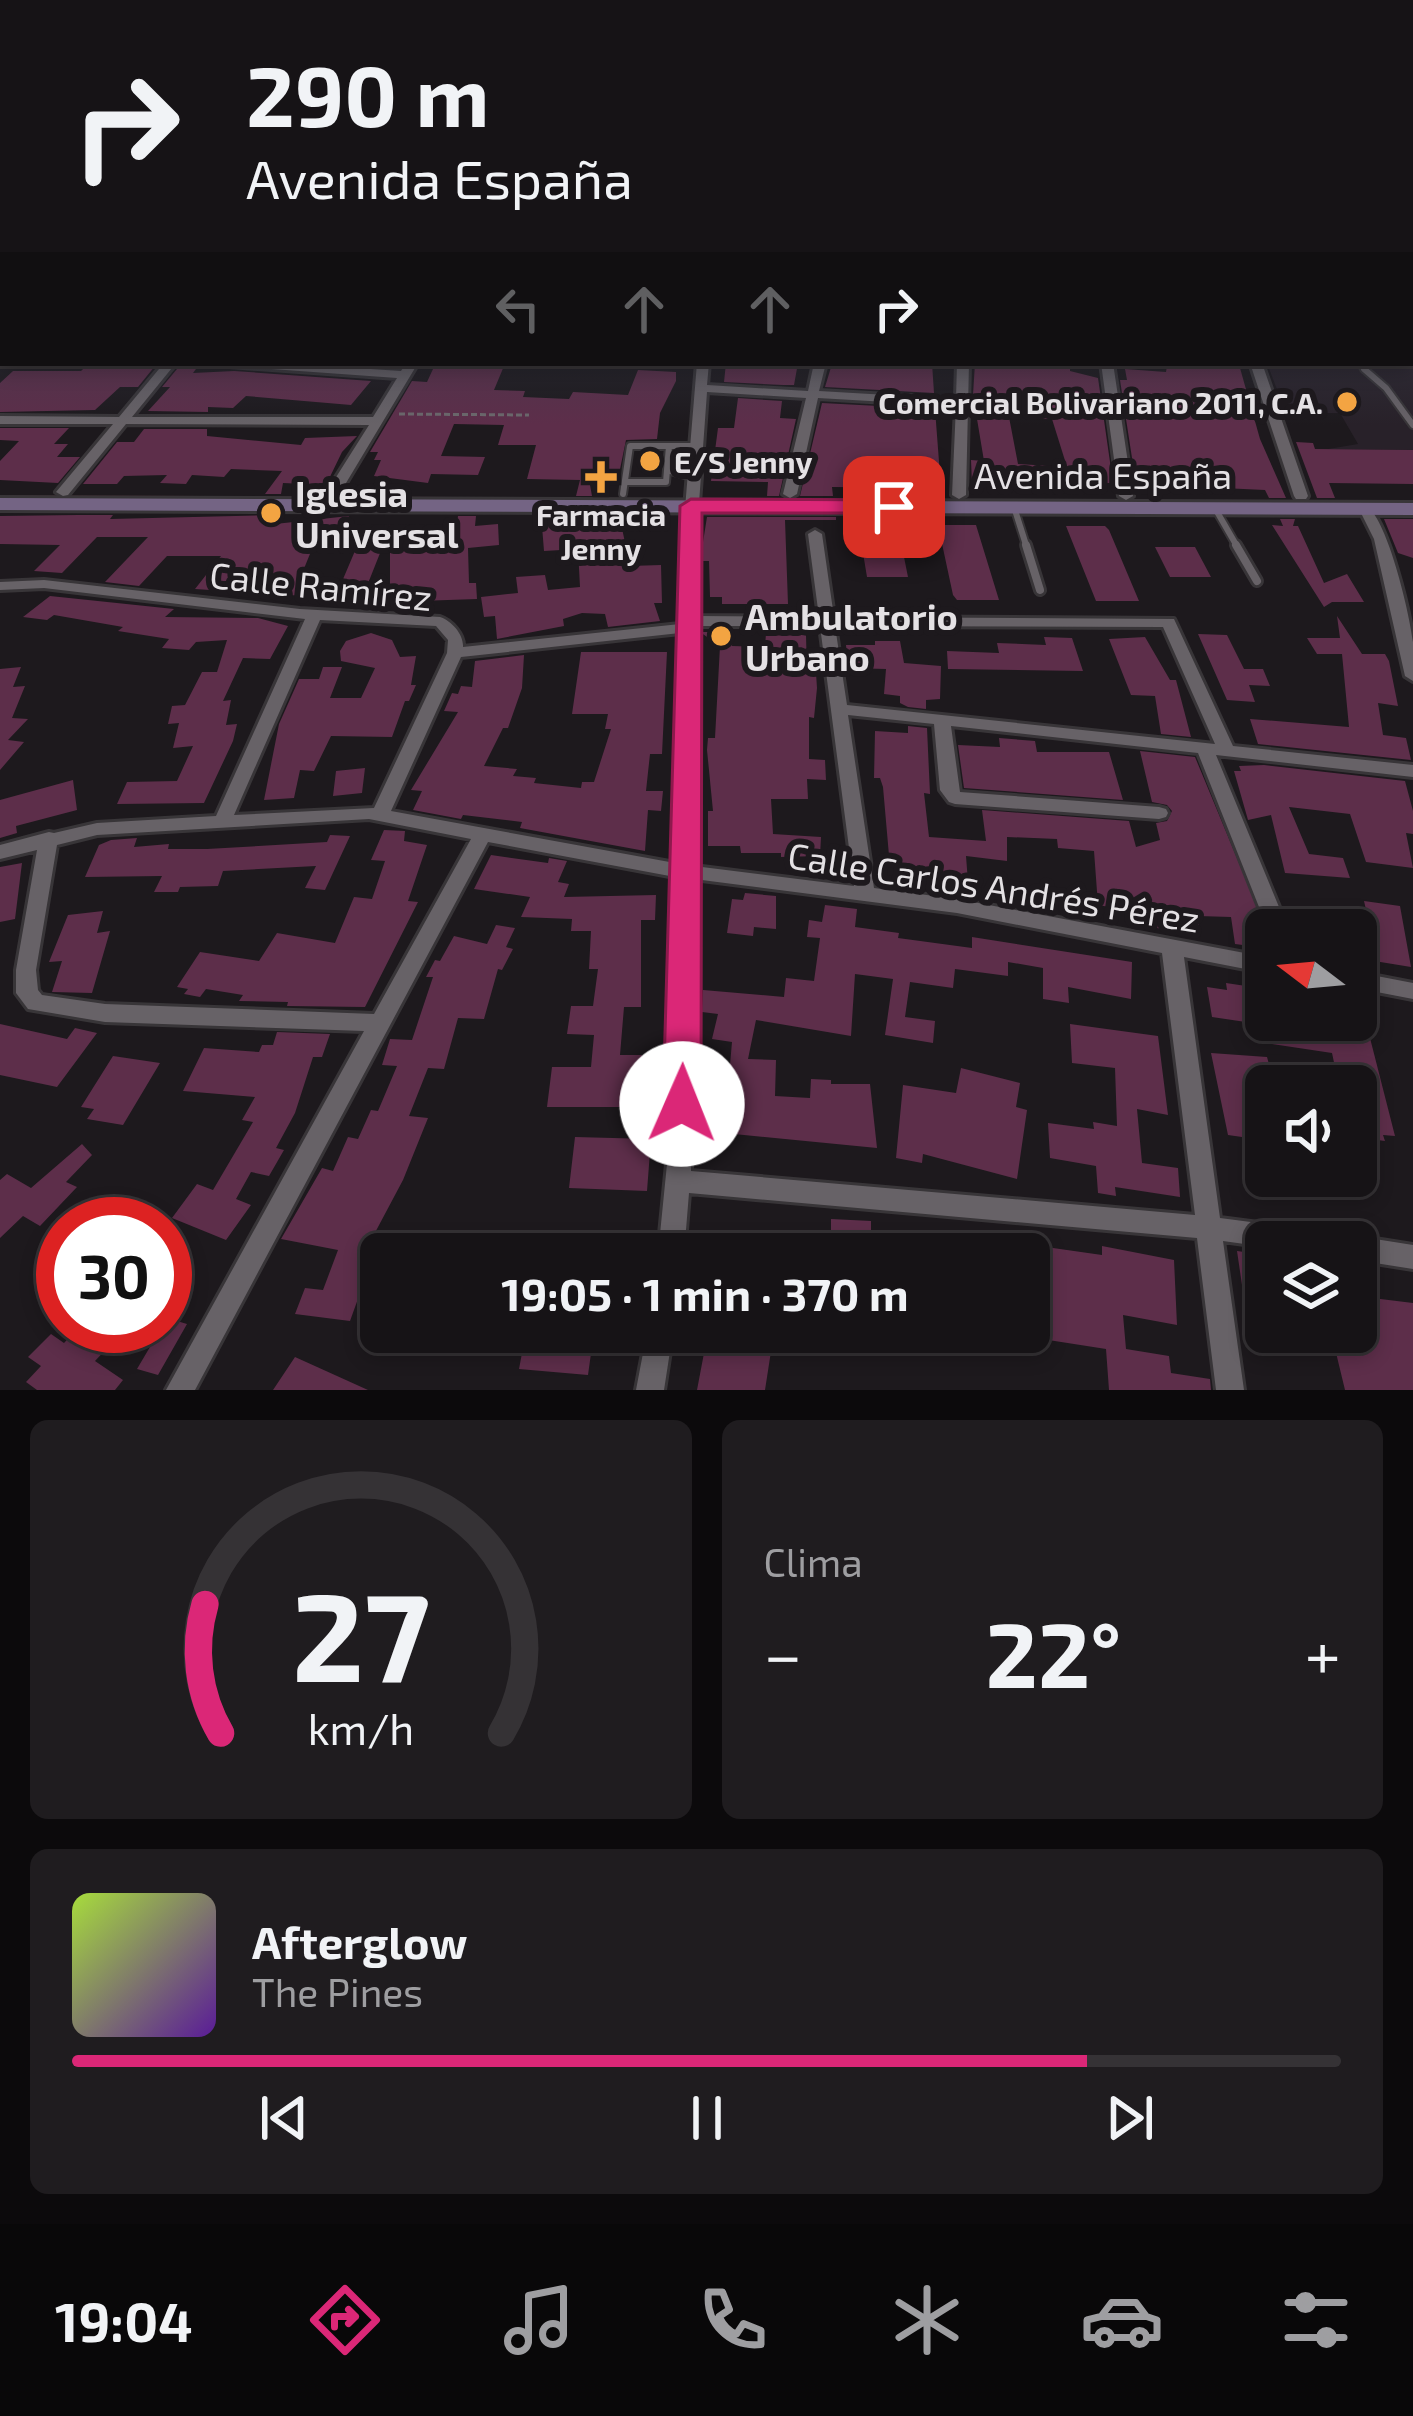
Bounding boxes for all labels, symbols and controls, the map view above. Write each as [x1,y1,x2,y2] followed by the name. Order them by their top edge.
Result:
[246,43,490,144] text: 290 m
[48,48,204,204] icon: right
[246,145,633,210] text: Avenida España
[485,276,551,342] icon: left
[611,276,677,342] icon: ahead
[737,276,803,342] icon: ahead
[863,276,929,342] icon: right
[878,384,1323,420] place label: Comercial Bolivariano 2011, C.A.
[1334,389,1360,415] marker: Comercial Bolivariano 2011, C.A.
[674,443,813,480] place label: E/S Jenny
[637,448,663,474] marker: E/S Jenny
[974,453,1232,496] street label: Avenida España
[843,456,945,558] pin
[588,464,614,490] marker: Farmacia Jenny
[295,471,459,555] place label: Iglesia Universal
[861,474,927,540] icon: arrive
[536,496,666,567] place label: Farmacia Jenny
[258,500,284,526] marker: Iglesia Universal
[208,552,434,618] street label: Calle Ramírez
[745,594,958,678] place label: Ambulatorio Urbano
[708,623,734,649] marker: Ambulatorio Urbano
[785,832,1203,940] street label: Calle Carlos Andrés Pérez
[1245,909,1377,1041] north arrow
[1245,909,1377,1353] map controls
[619,1041,745,1167] position arrow
[1245,1065,1377,1197] button: sound
[36,1197,192,1353] speed limit sign: 30
[1245,1221,1377,1353] button: layers
[501,1266,909,1320] text: 19:05 · 1 min · 370 m
[764,1538,863,1585] text: Clima
[292,1557,430,1707] text: 27
[986,1598,1121,1706] text: 22°
[764,1613,802,1692] text: −
[1305,1613,1341,1692] text: +
[307,1701,414,1753] text: km/h
[252,1914,468,1968] text: Afterglow
[252,1968,423,2015] text: The Pines
[251,2085,317,2151] icon: previous
[674,2085,740,2151] icon: pause
[1097,2085,1163,2151] icon: next
[303,2278,387,2362] icon: directions
[497,2278,581,2362] icon: music
[691,2278,775,2362] icon: phone
[885,2278,969,2362] icon: climate
[1080,2278,1164,2362] icon: car
[1274,2278,1358,2362] icon: filters
[55,2288,193,2353] text: 19:04

